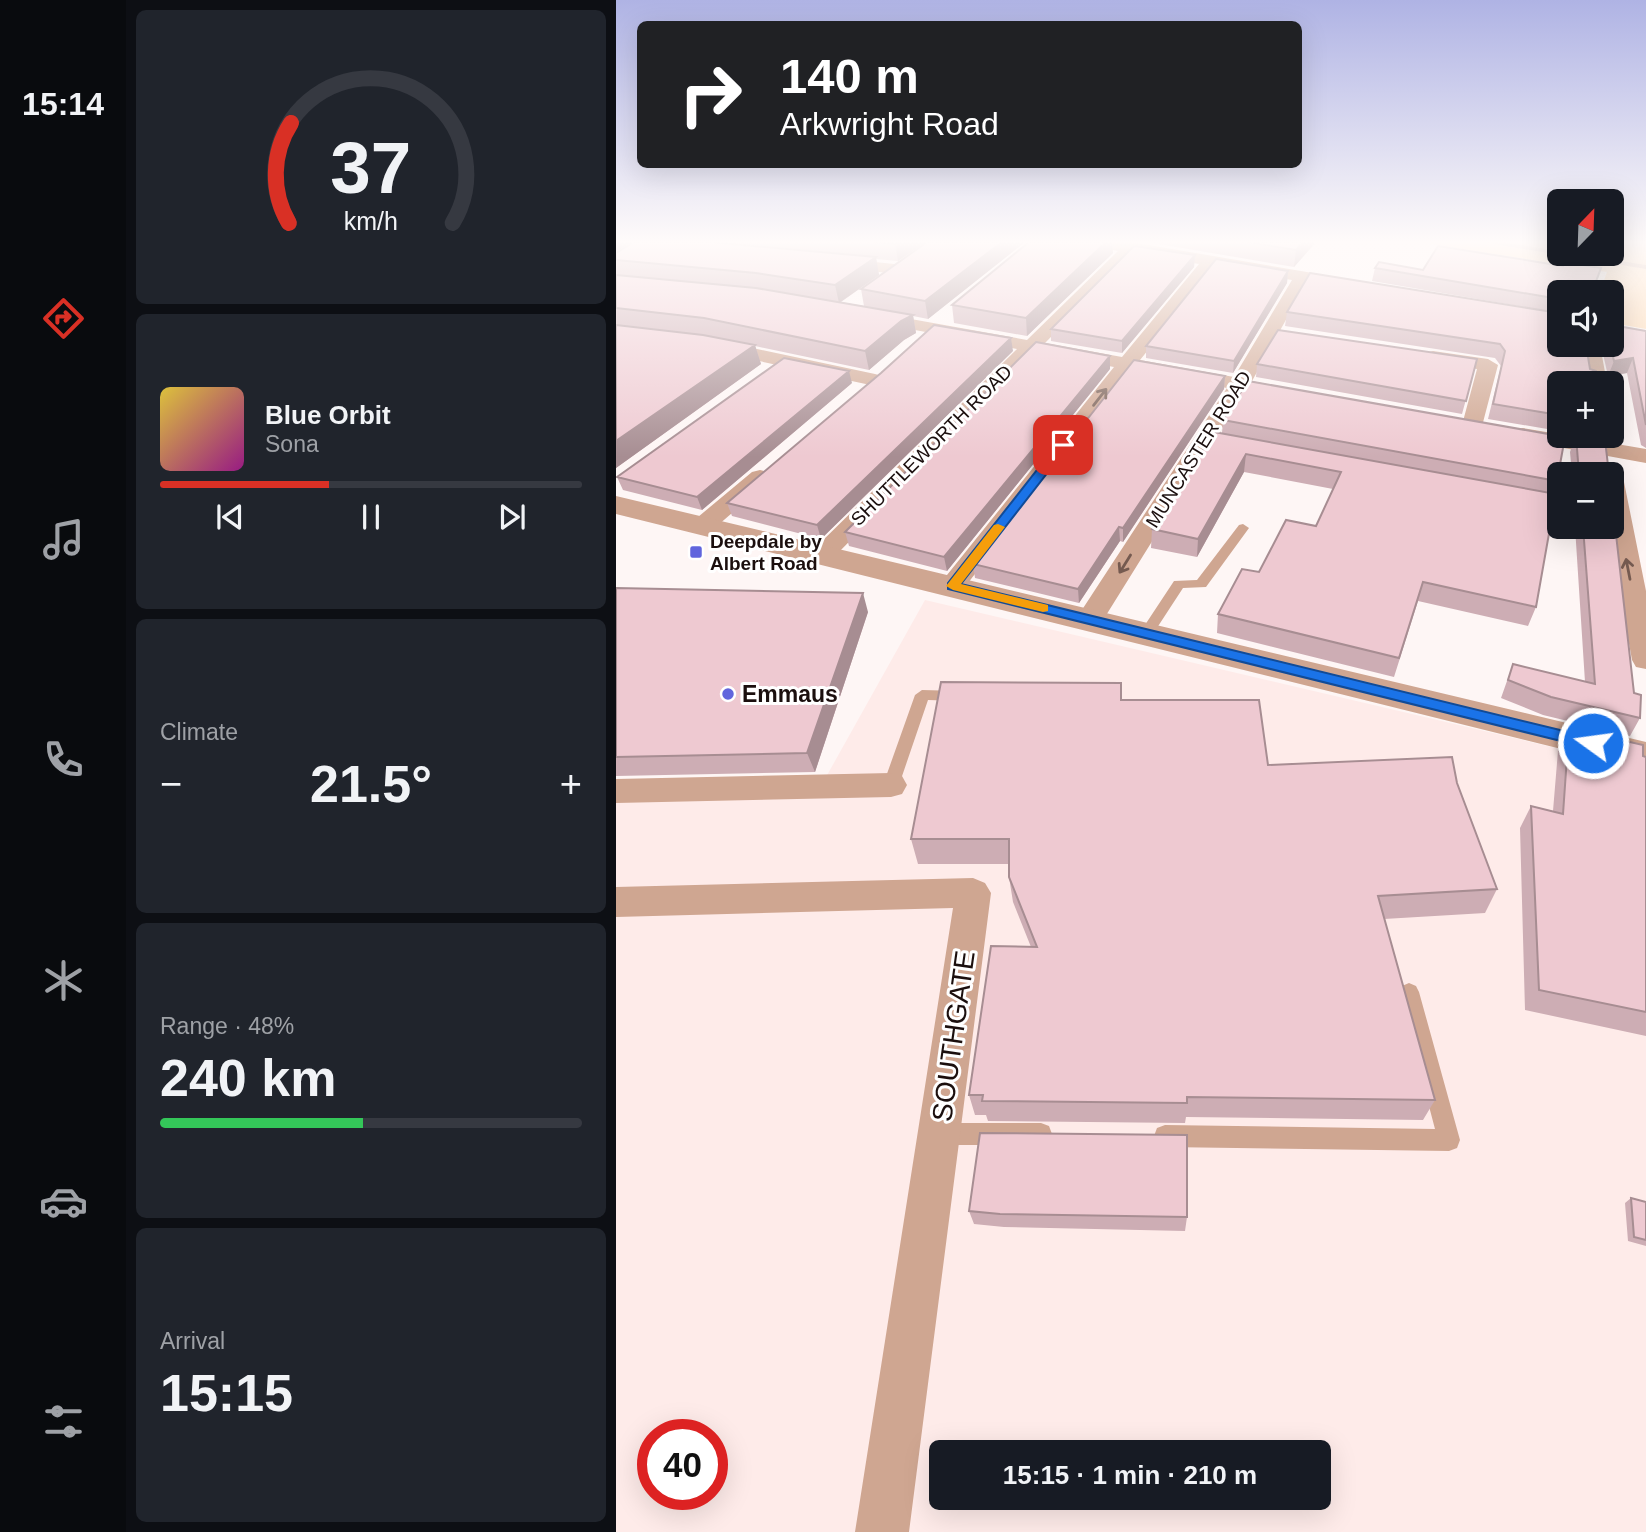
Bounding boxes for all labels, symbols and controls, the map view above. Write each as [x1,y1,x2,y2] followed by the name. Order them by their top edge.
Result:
[665,49,756,140] icon: right
[780,49,919,103] text: 140 m
[22,86,104,122] text: 15:14
[780,106,999,142] text: Arkwright Road
[331,128,411,209] text: 37
[1547,189,1624,266] north arrow
[1547,189,1624,539] map controls
[344,207,398,235] text: km/h
[1547,280,1624,357] button: sound
[39,294,88,343] icon: directions
[847,361,1016,530] street label: SHUTTLEWORTH ROAD
[1142,367,1255,531] street label: MUNCASTER ROAD
[1547,371,1624,448] button: +
[1093,389,1108,407] one-way arrow
[265,400,391,430] text: Blue Orbit
[1033,415,1093,475] pin
[1044,426,1082,464] icon: arrive
[265,431,319,457] text: Sona
[1547,462,1624,539] button: −
[211,498,249,536] icon: previous
[352,498,390,536] icon: pause
[493,498,531,536] icon: next
[39,515,88,564] icon: music
[710,531,822,574] place label: Deepdale by Albert Road
[688,544,704,560] marker: Deepdale by Albert Road
[1117,554,1132,573] one-way arrow
[1621,558,1634,581] one-way arrow
[742,681,838,707] place label: Emmaus
[720,686,736,702] marker: Emmaus
[1556,706,1630,780] position arrow
[160,719,238,745] text: Climate
[39,735,88,784] icon: phone
[310,755,432,813] text: 21.5°
[160,763,182,805] text: −
[560,763,582,805] text: +
[926,949,981,1123] street label: SOUTHGATE
[39,956,88,1005] icon: climate
[160,1013,294,1039] text: Range · 48%
[160,1049,336,1107] text: 240 km
[39,1177,88,1226] icon: car
[160,1328,225,1354] text: Arrival
[160,1364,293,1422] text: 15:15
[39,1397,88,1446] icon: filters
[637,1419,728,1510] speed limit sign: 40
[1003,1460,1257,1490] text: 15:15 · 1 min · 210 m

